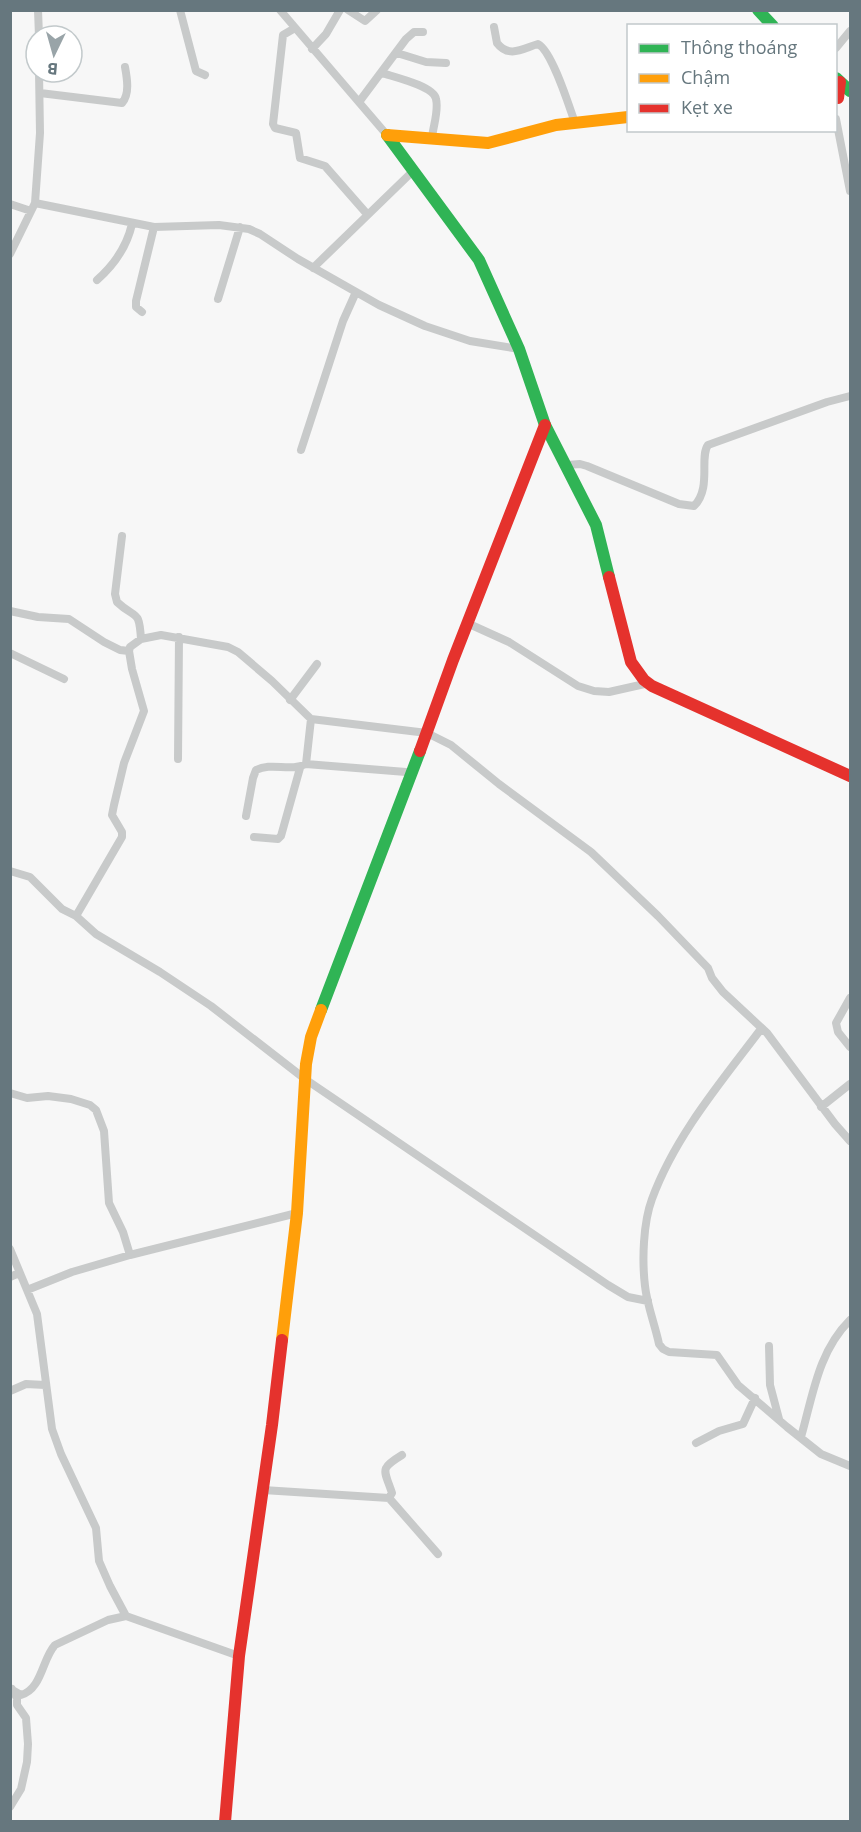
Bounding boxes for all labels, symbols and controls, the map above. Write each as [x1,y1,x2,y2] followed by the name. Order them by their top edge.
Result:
[24,24,84,84] north arrow
[627,24,837,132] legend
[681,35,798,59] text: Thông thoáng
[46,58,59,80] text: B
[681,65,730,89] text: Chậm
[681,95,733,119] text: Kẹt xe

